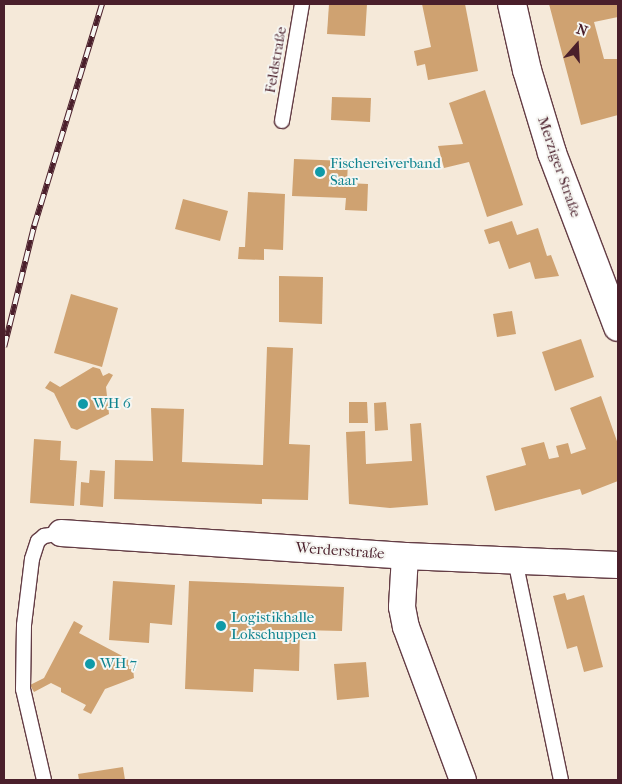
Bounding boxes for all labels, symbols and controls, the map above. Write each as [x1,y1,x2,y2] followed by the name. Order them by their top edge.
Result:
[552,20,602,70] north arrow
[574,21,590,40] text: N
[261,25,291,95] street label: Feldstraße
[533,114,585,220] street label: Merziger Straße
[330,154,441,189] place label: Fischereiverband Saar
[314,166,326,178] marker: Fischereiverband Saar
[93,395,131,413] place label: WH 6
[77,398,89,410] marker: WH 6
[295,539,385,563] street label: Werderstraße
[231,608,317,643] place label: Logistikhalle Lokschuppen
[215,620,227,632] marker: Logistikhalle Lokschuppen
[100,655,137,673] place label: WH 7
[84,658,96,670] marker: WH 7

